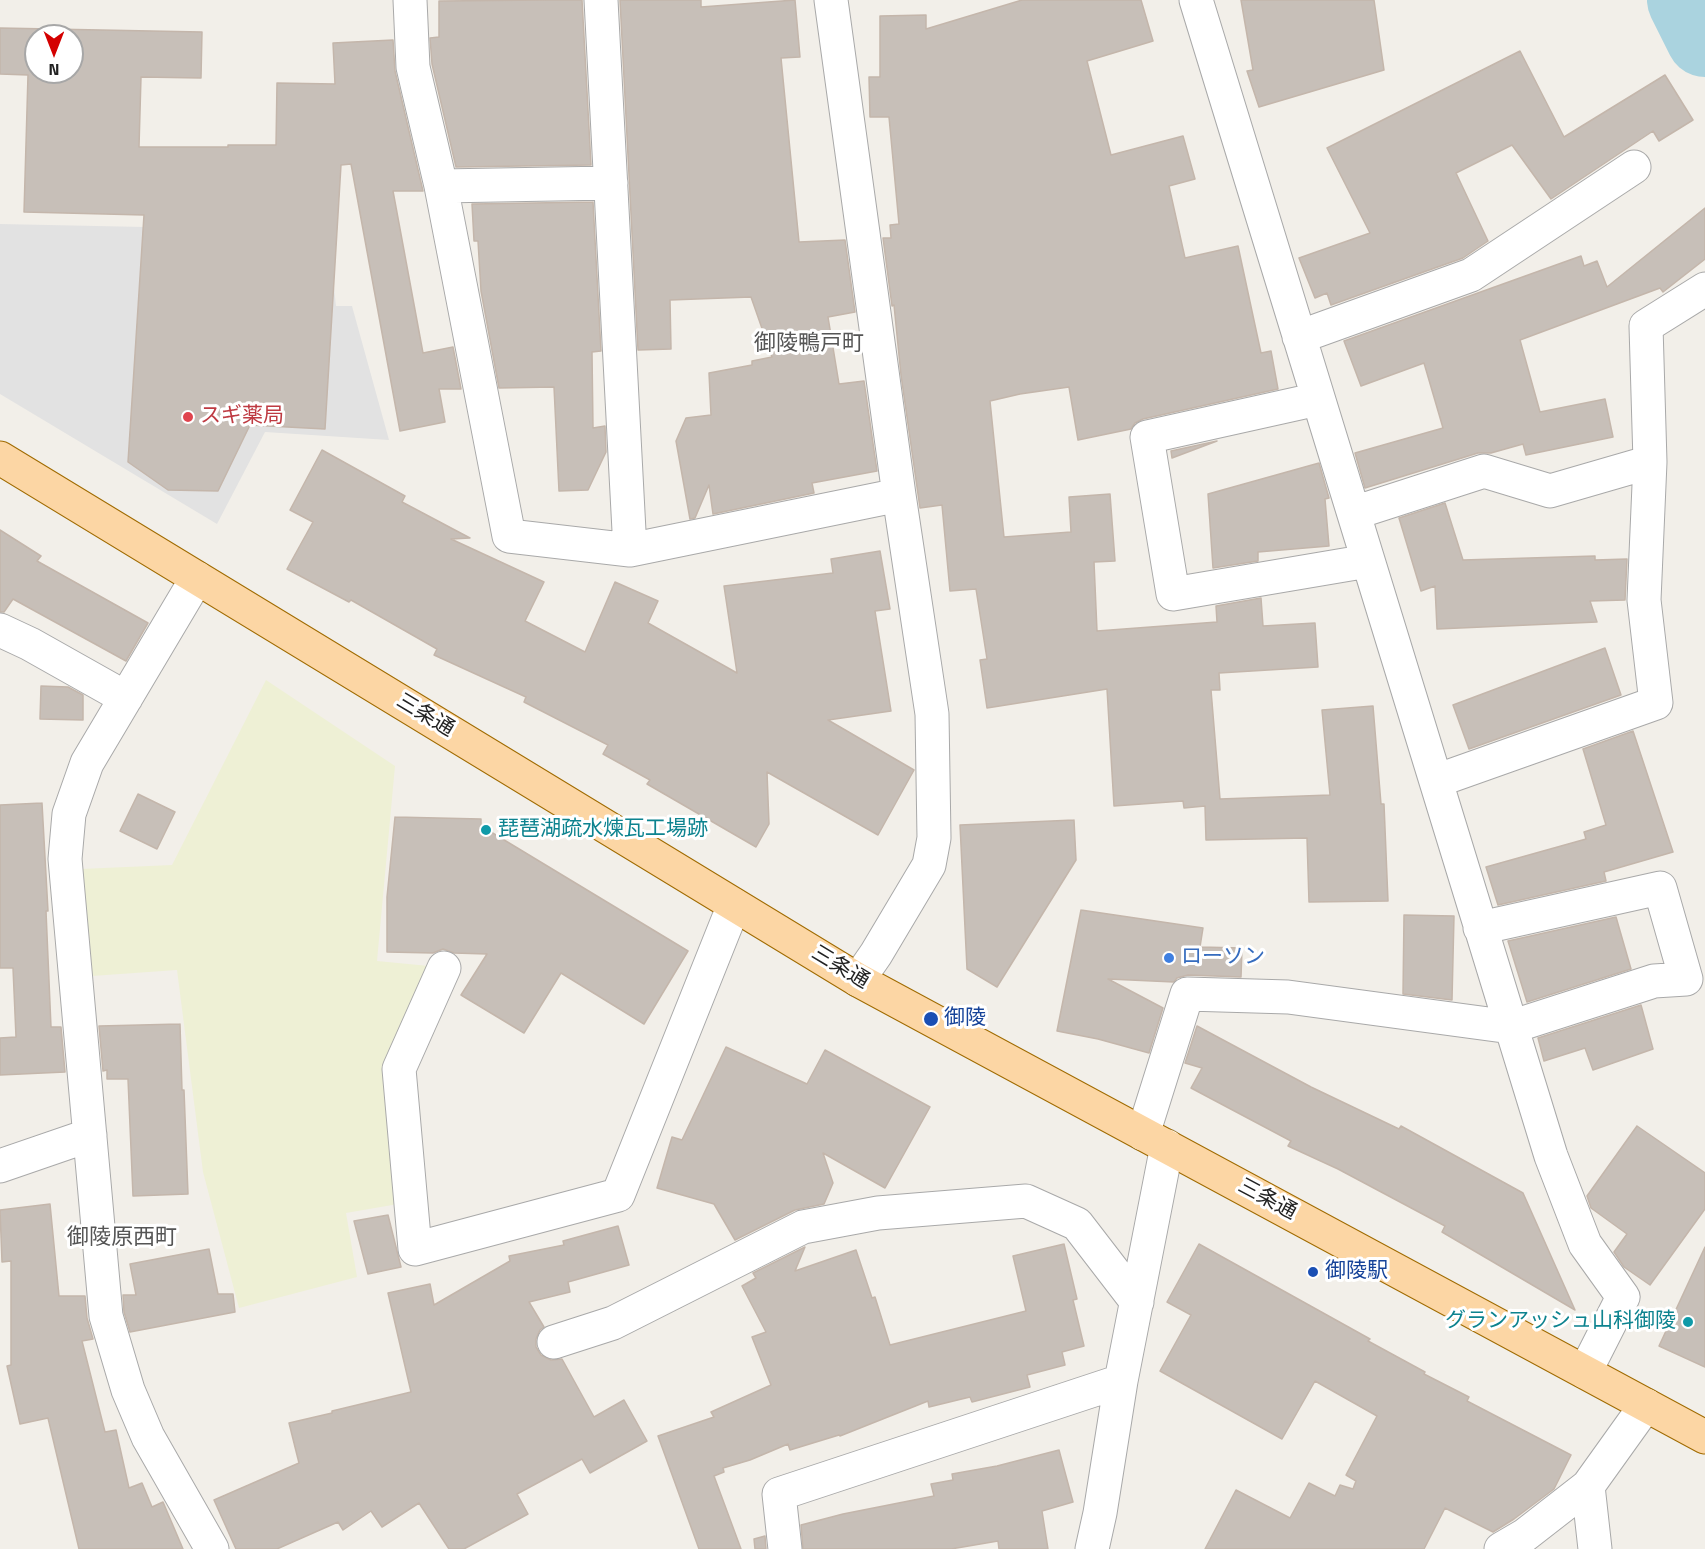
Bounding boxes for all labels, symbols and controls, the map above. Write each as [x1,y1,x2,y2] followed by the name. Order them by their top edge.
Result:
[24,24,84,84] north arrow
[48,58,60,82] text: N
[754,332,864,358] district label: 御陵鴨戸町
[200,404,284,430] place label: スギ薬局
[181,410,195,424] marker: スギ薬局
[392,689,458,743] street label: 三条通
[498,817,708,843] place label: 琵琶湖疏水煉瓦工場跡
[479,823,493,837] marker: 琵琶湖疏水煉瓦工場跡
[807,941,873,995] street label: 三条通
[1181,945,1265,971] place label: ローソン
[1162,951,1176,965] marker: ローソン
[944,1006,986,1032] place label: 御陵
[922,1010,940,1028] marker: 御陵
[1233,1174,1301,1226] street label: 三条通
[67,1226,177,1252] district label: 御陵原西町
[1325,1259,1388,1285] place label: 御陵駅
[1306,1265,1320,1279] marker: 御陵駅
[1445,1309,1676,1335] place label: グランアッシュ山科御陵
[1681,1315,1695,1329] marker: グランアッシュ山科御陵

